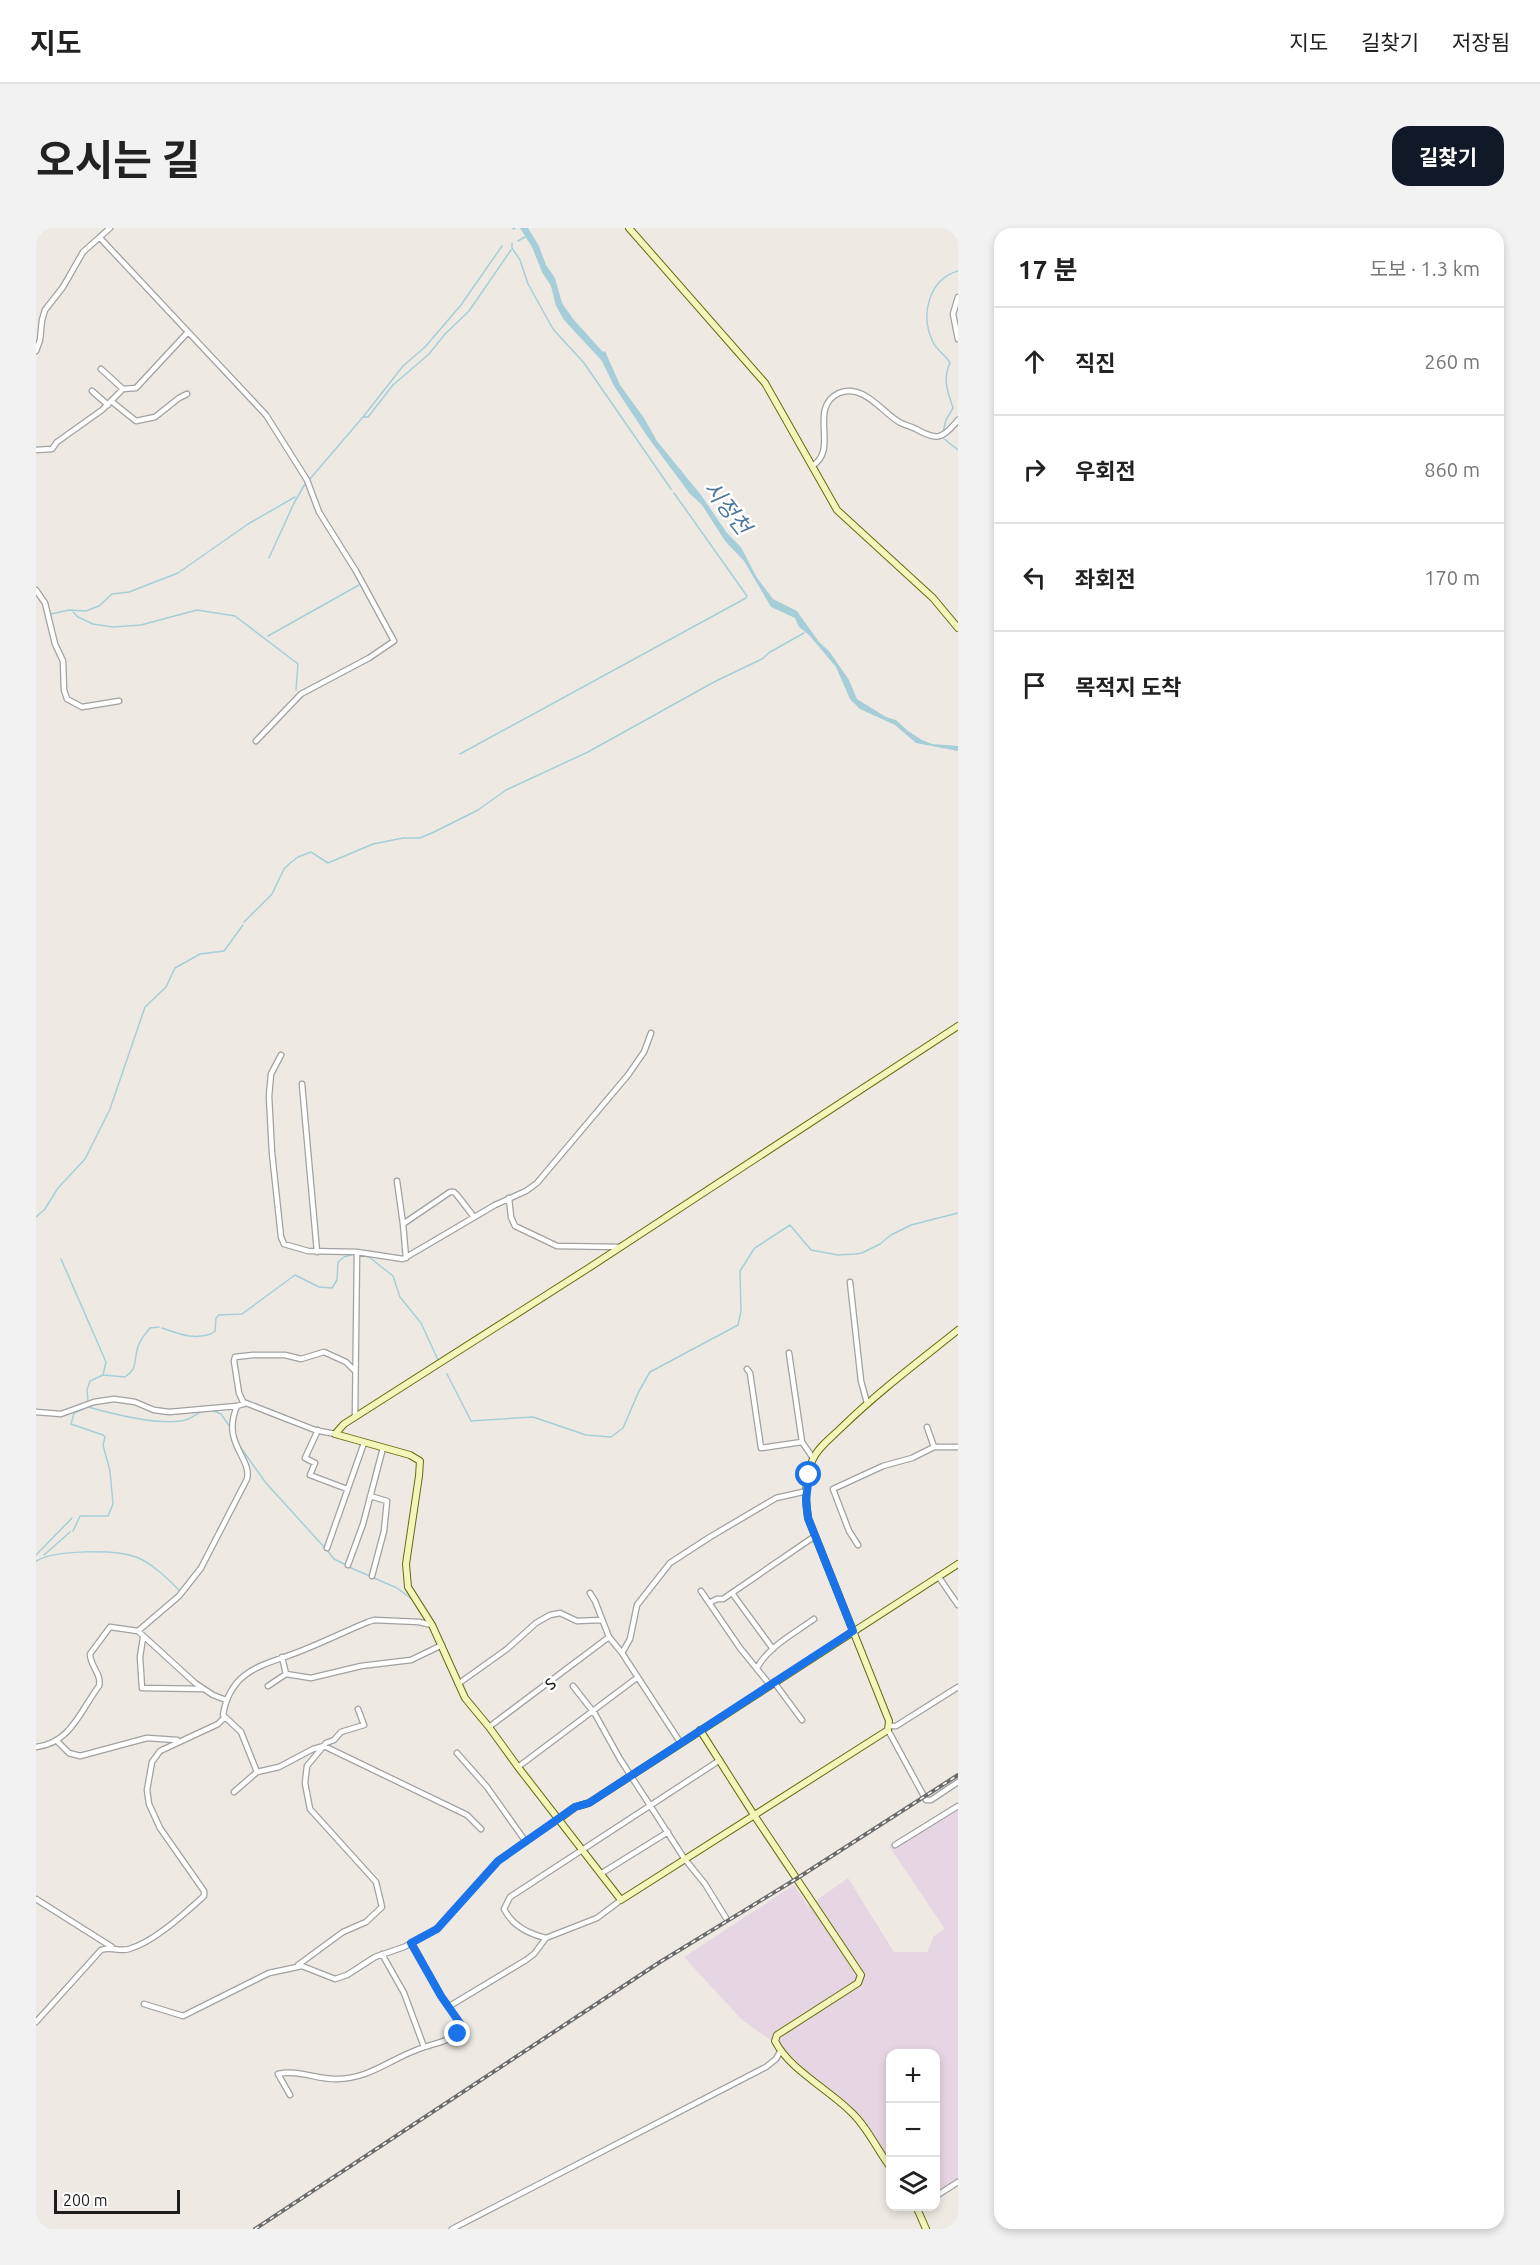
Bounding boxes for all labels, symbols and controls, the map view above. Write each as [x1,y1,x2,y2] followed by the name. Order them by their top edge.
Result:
[30,27,82,58] text: 지도
[1289,30,1328,54] text: 지도
[1361,30,1419,54] text: 길찾기
[1452,30,1510,54] text: 저장됨
[1392,126,1504,186] button: 길찾기
[36,136,201,183] text: 오시는 길
[1018,255,1077,284] text: 17 분
[1370,257,1480,280] text: 도보 · 1.3 km
[1018,345,1051,378] icon: ahead
[1075,350,1115,375] text: 직진
[1424,350,1480,373] text: 260 m
[1018,453,1051,486] icon: right
[1075,458,1136,483] text: 우회전
[1424,458,1480,481] text: 860 m
[699,475,758,541] water label: 시정천
[1018,561,1051,594] icon: left
[1075,566,1136,591] text: 좌회전
[1424,566,1480,589] text: 170 m
[1018,669,1051,702] icon: arrive
[1075,674,1181,699] text: 목적지 도착
[795,1461,821,1487] route start
[538,1670,560,1694] street label: s
[444,2020,470,2046] route end
[886,2049,940,2211] map controls
[886,2049,940,2103] button: +
[886,2103,940,2157] button: −
[886,2157,940,2211] button: layers
[54,2187,180,2214] scale bar
[63,2191,108,2209] text: 200 m

